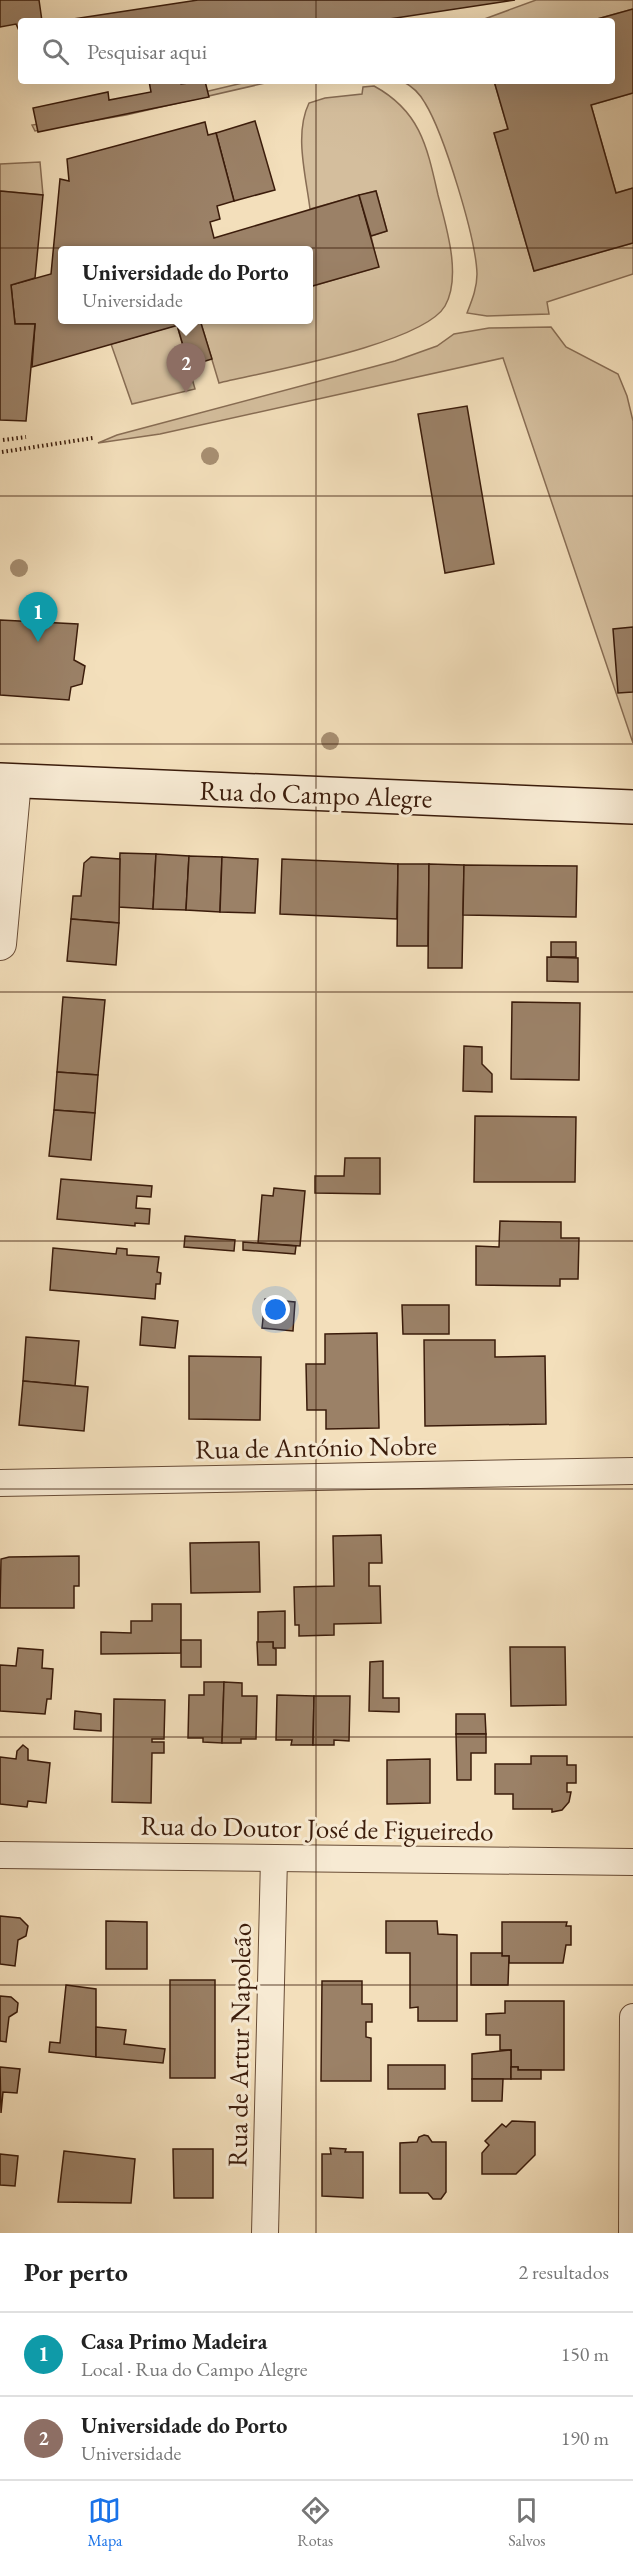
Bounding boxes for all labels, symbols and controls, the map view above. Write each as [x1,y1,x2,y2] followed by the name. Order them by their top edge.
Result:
[18,18,615,84] search box
[39,35,72,68] icon: search
[87,37,207,66] text: Pesquisar aqui
[58,246,313,324] popup
[82,258,289,287] text: Universidade do Porto
[82,287,183,313] text: Universidade
[166,344,206,393] pin: 2
[18,592,57,642] pin: 1
[199,772,433,816] street label: Rua do Campo Alegre
[261,1295,290,1324] your location
[195,1427,437,1467] street label: Rua de António Nobre
[140,1807,494,1849] street label: Rua do Doutor José de Figueiredo
[219,1923,259,2167] street label: Rua de Artur Napoleão
[24,2255,128,2289] text: Por perto
[518,2259,609,2285] text: 2 resultados
[81,2327,267,2356] text: Casa Primo Madeira
[38,2341,49,2367] text: 1
[561,2341,609,2367] text: 150 m
[81,2356,308,2382] text: Local · Rua do Campo Alegre
[81,2411,287,2440] text: Universidade do Porto
[38,2425,49,2451] text: 2
[561,2425,609,2451] text: 190 m
[81,2440,181,2466] text: Universidade
[87,2494,122,2551] tab: Mapa
[297,2494,333,2551] tab: Rotas
[508,2494,546,2551] tab: Salvos

